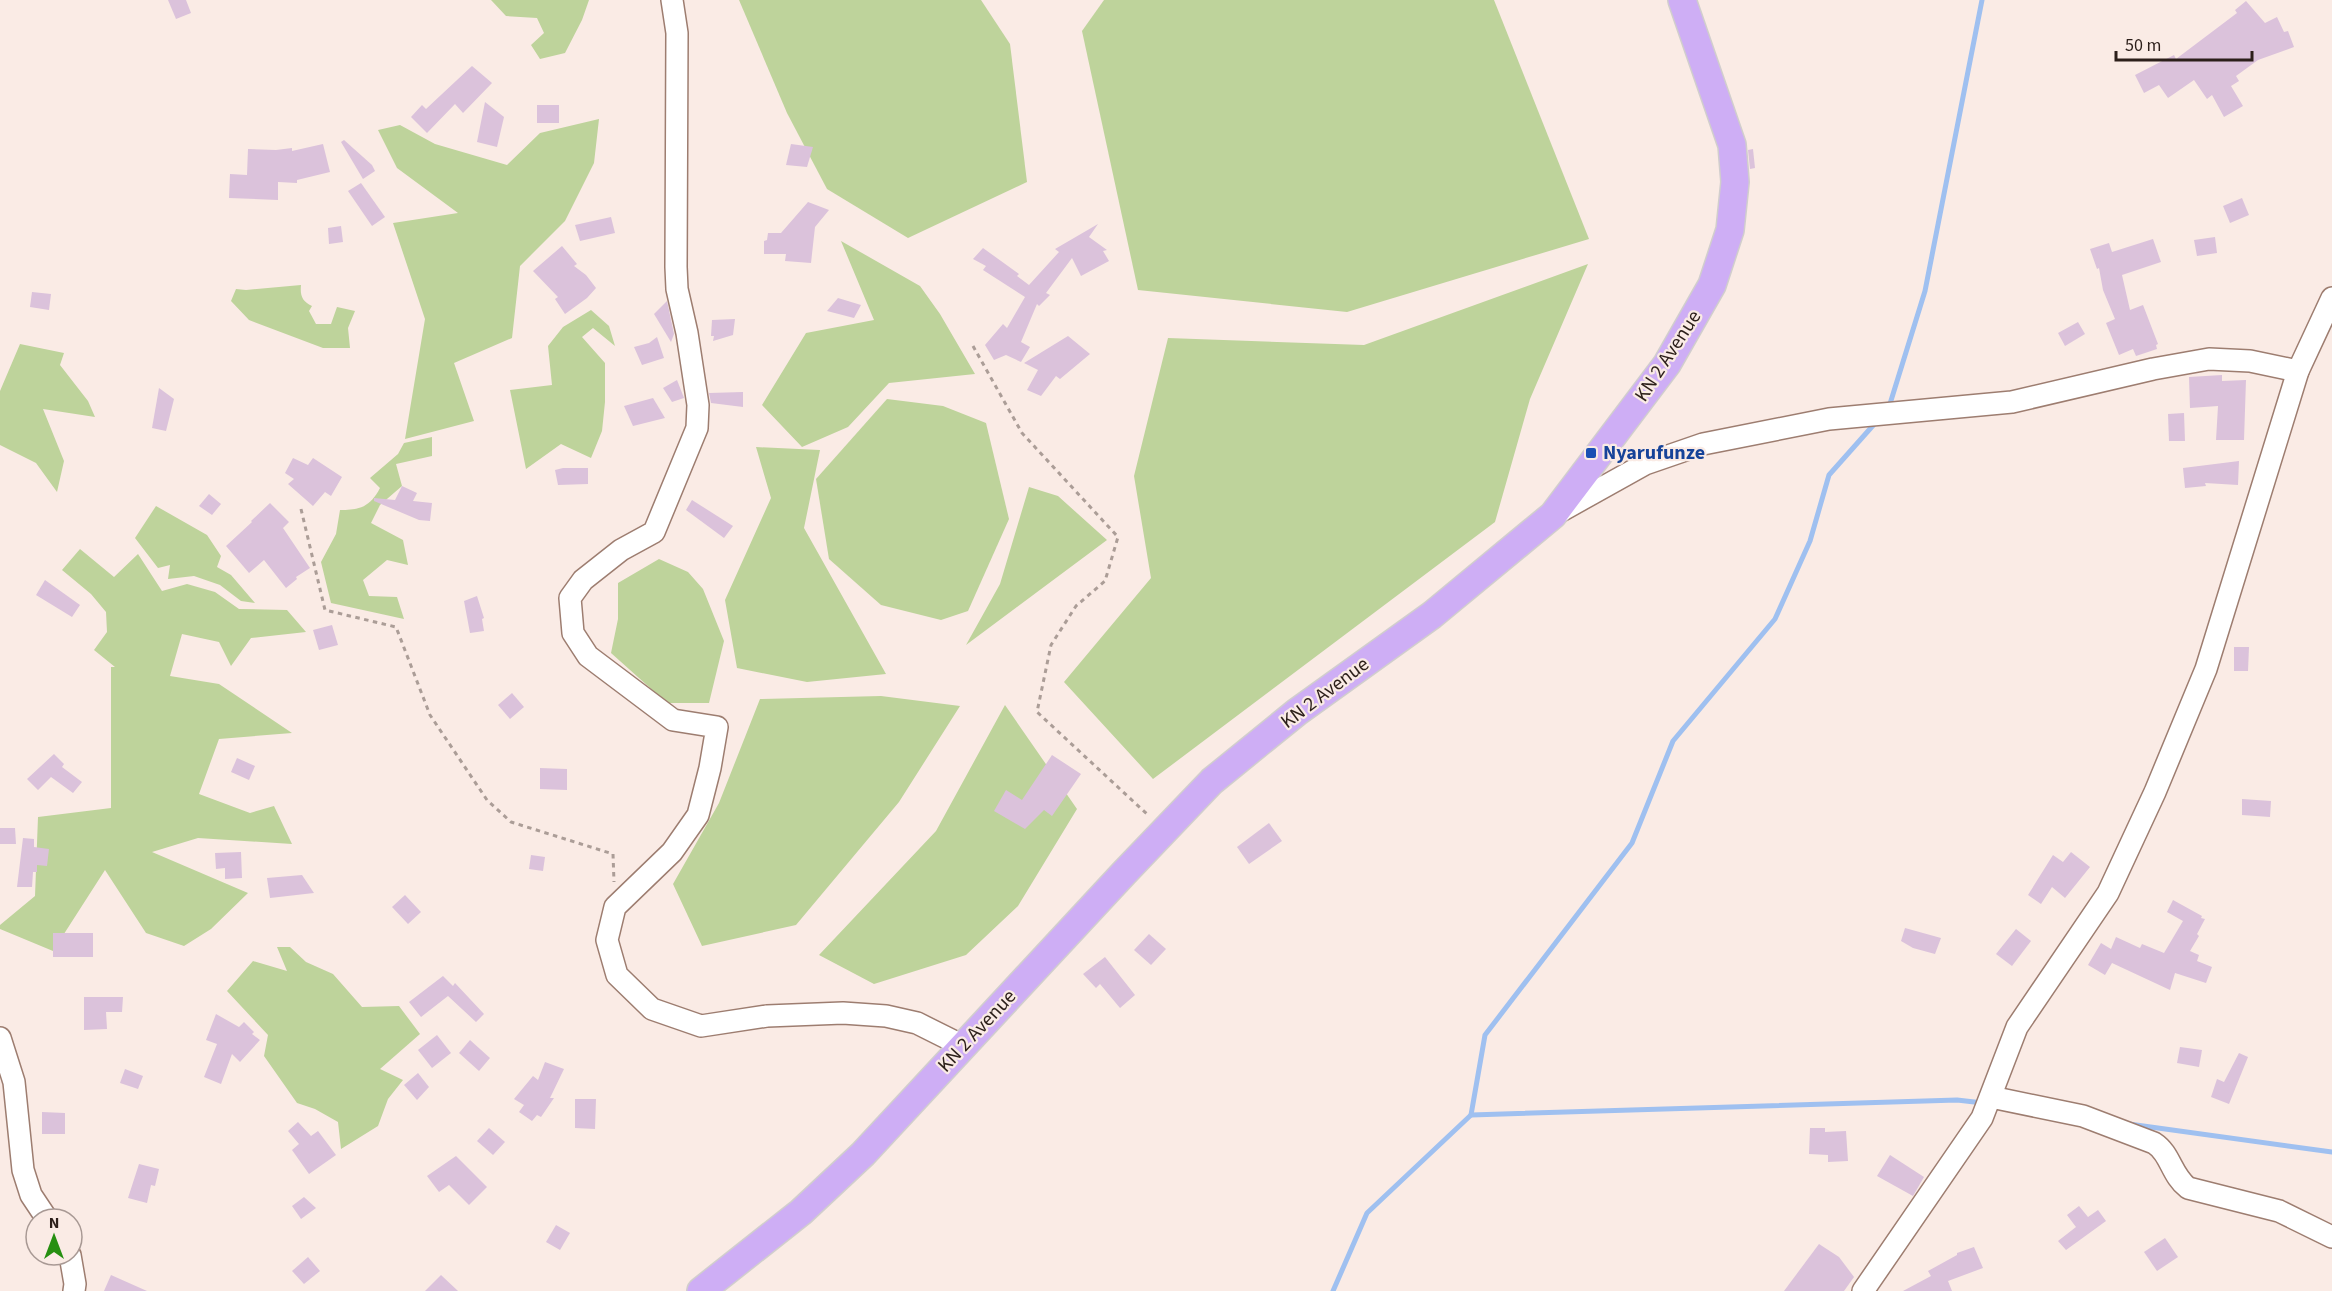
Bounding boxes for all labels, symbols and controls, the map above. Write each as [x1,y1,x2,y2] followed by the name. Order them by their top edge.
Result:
[2116,24,2252,62] scale bar
[2125,33,2161,58] text: 50 m
[1628,305,1708,407] street label: KN 2 Avenue
[1603,439,1705,467] place label: Nyarufunze
[1584,446,1598,460] marker: Nyarufunze
[1275,650,1375,736] street label: KN 2 Avenue
[931,983,1023,1079] street label: KN 2 Avenue
[24,1207,84,1267] north arrow
[49,1212,59,1234] text: N

